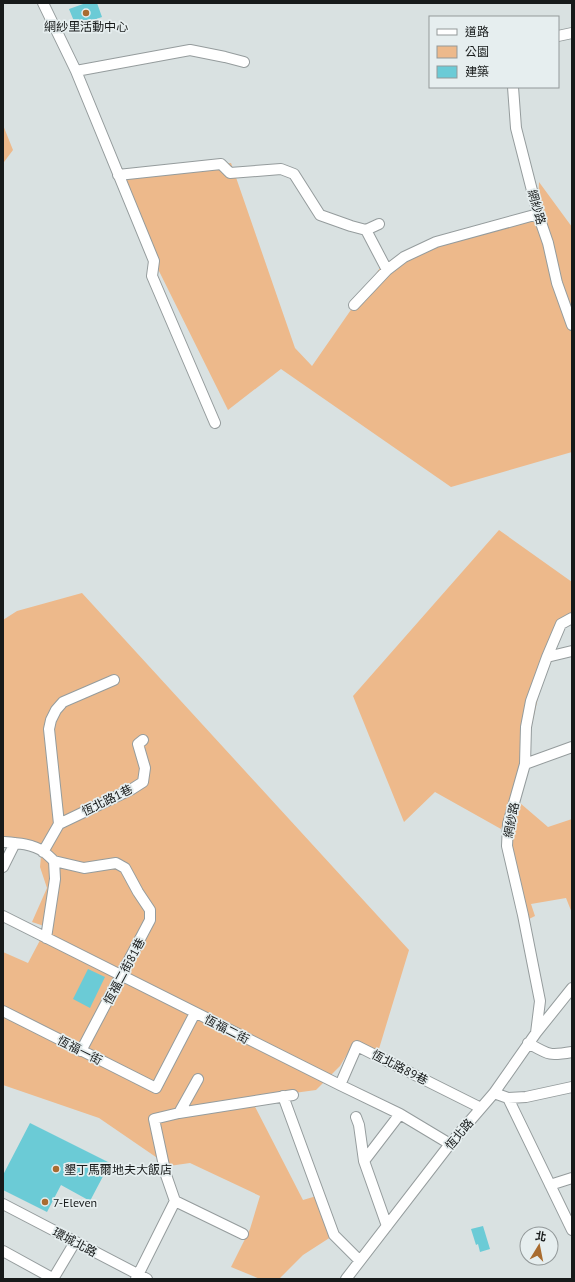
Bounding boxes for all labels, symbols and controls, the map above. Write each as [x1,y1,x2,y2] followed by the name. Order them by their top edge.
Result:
[81,8,91,18] marker: 網紗里活動中心
[429,16,559,88] legend
[44,19,128,34] place label: 網紗里活動中心
[465,24,489,39] text: 道路
[465,44,489,59] text: 公園
[465,64,489,79] text: 建築
[525,188,549,226] street label: 網紗路
[79,781,135,819] street label: 恆北路1巷
[500,801,522,839] street label: 網紗路
[100,935,148,1007] street label: 恆福二街81巷
[202,1011,252,1047] street label: 恆福二街
[55,1032,105,1068] street label: 恆福一街
[369,1046,431,1088] street label: 恆北路89巷
[442,1115,476,1153] street label: 恆北路
[64,1162,172,1177] place label: 墾丁馬爾地夫大飯店
[51,1164,61,1174] marker: 墾丁馬爾地夫大飯店
[53,1195,97,1210] place label: 7-Eleven
[40,1197,50,1207] marker: 7-Eleven
[50,1224,100,1260] street label: 環城北路
[519,1226,559,1266] north arrow
[534,1228,547,1244] text: 北

